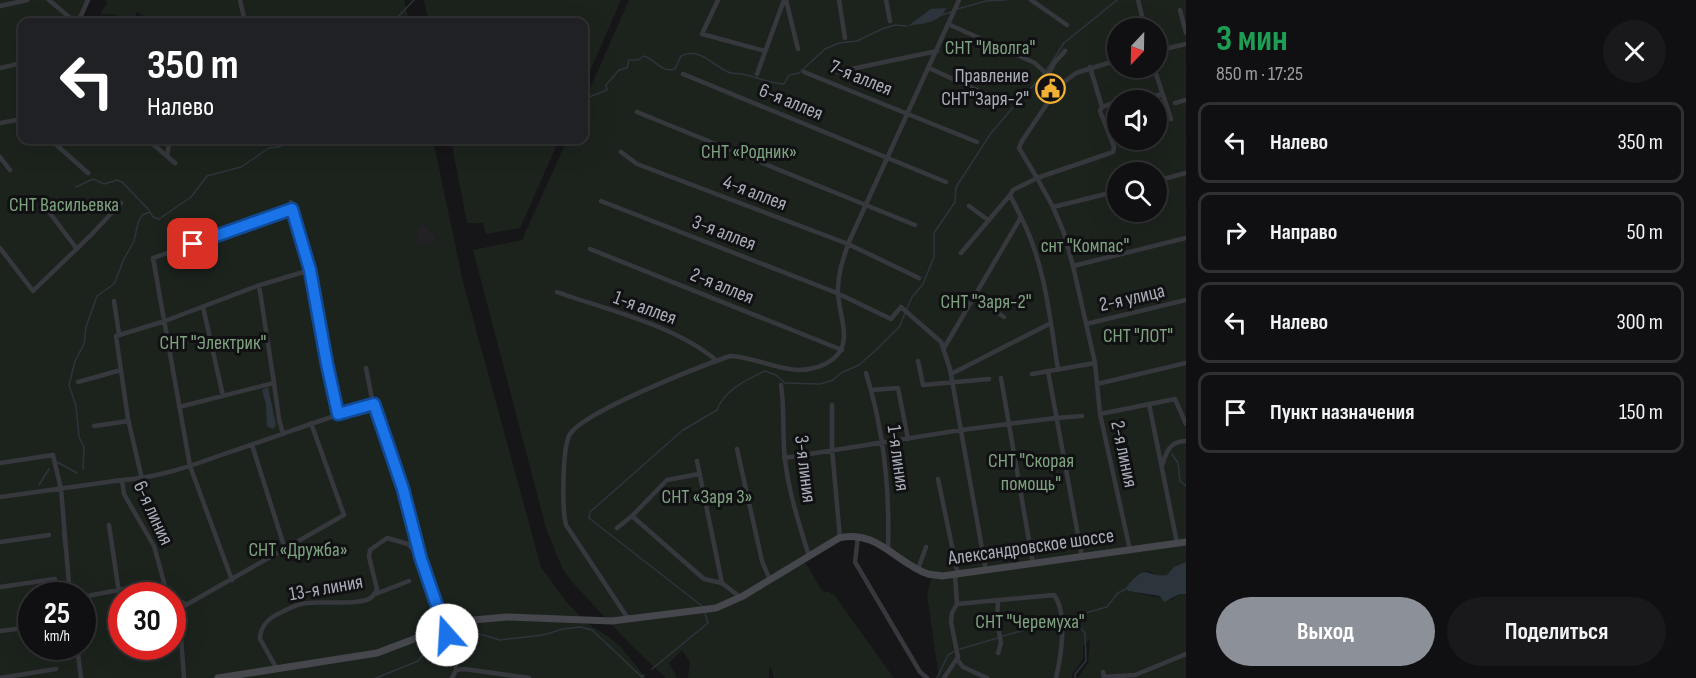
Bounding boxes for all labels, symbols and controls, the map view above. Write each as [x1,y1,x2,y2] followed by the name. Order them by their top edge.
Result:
[1107,18,1167,78] north arrow
[1107,18,1167,222] map controls
[1216,18,1288,61] text: 3 мин
[1603,20,1666,83] button: close
[945,36,1035,60] park label: СНТ "Иволга"
[147,40,239,91] text: 350 m
[48,42,126,120] icon: left
[826,55,896,101] street label: 7-я аллея
[1216,62,1303,86] text: 850 m · 17:25
[941,64,1029,111] place label: Правление СНТ"Заря-2"
[1034,72,1066,104] public building icon: Правление СНТ"Заря-2"
[756,78,826,126] street label: 6-я аллея
[1107,90,1167,150] button: sound
[147,91,214,123] text: Налево
[1219,126,1252,159] icon: left
[1270,129,1328,156] text: Налево
[1618,129,1663,156] text: 350 m
[701,140,797,164] park label: СНТ «Родник»
[1107,162,1167,222] button: search
[720,170,790,216] street label: 4-я аллея
[9,193,119,217] park label: СНТ Васильевка
[689,210,759,256] street label: 3-я аллея
[1219,216,1252,249] icon: right
[167,218,218,269] pin
[1270,219,1337,246] text: Направо
[1627,219,1663,246] text: 50 m
[176,227,209,260] icon: arrive
[1041,234,1129,258] park label: снт "Компас"
[687,262,757,310] street label: 2-я аллея
[1097,279,1167,317] street label: 2-я улица
[610,286,680,330] street label: 1-я аллея
[940,290,1032,314] park label: СНТ "Заря-2"
[1219,306,1252,339] icon: left
[1270,309,1328,336] text: Налево
[1617,309,1663,336] text: 300 m
[1103,324,1173,348] park label: СНТ "ЛОТ"
[160,331,266,355] park label: СНТ "Электрик"
[1219,396,1252,429] icon: arrive
[1270,399,1414,426] text: Пункт назначения
[1619,399,1663,426] text: 150 m
[1105,418,1143,490] street label: 2-я линия
[881,423,915,493] street label: 1-я линия
[789,434,821,504] street label: 3-я линия
[988,449,1074,496] park label: СНТ "Скорая помощь"
[128,477,178,549] street label: 6-я линия
[661,485,753,509] park label: СНТ «Заря 3»
[946,523,1115,571] street label: Александровское шоссе
[248,538,348,562] park label: СНТ «Дружба»
[287,570,365,606] street label: 13-я линия
[108,582,186,660] speed limit sign: 30
[44,596,70,632] text: 25
[1216,597,1435,666] button: Выход
[1447,597,1666,666] button: Поделиться
[415,603,479,667] position arrow
[975,610,1085,634] park label: СНТ "Черемуха"
[44,627,70,646] text: km/h

